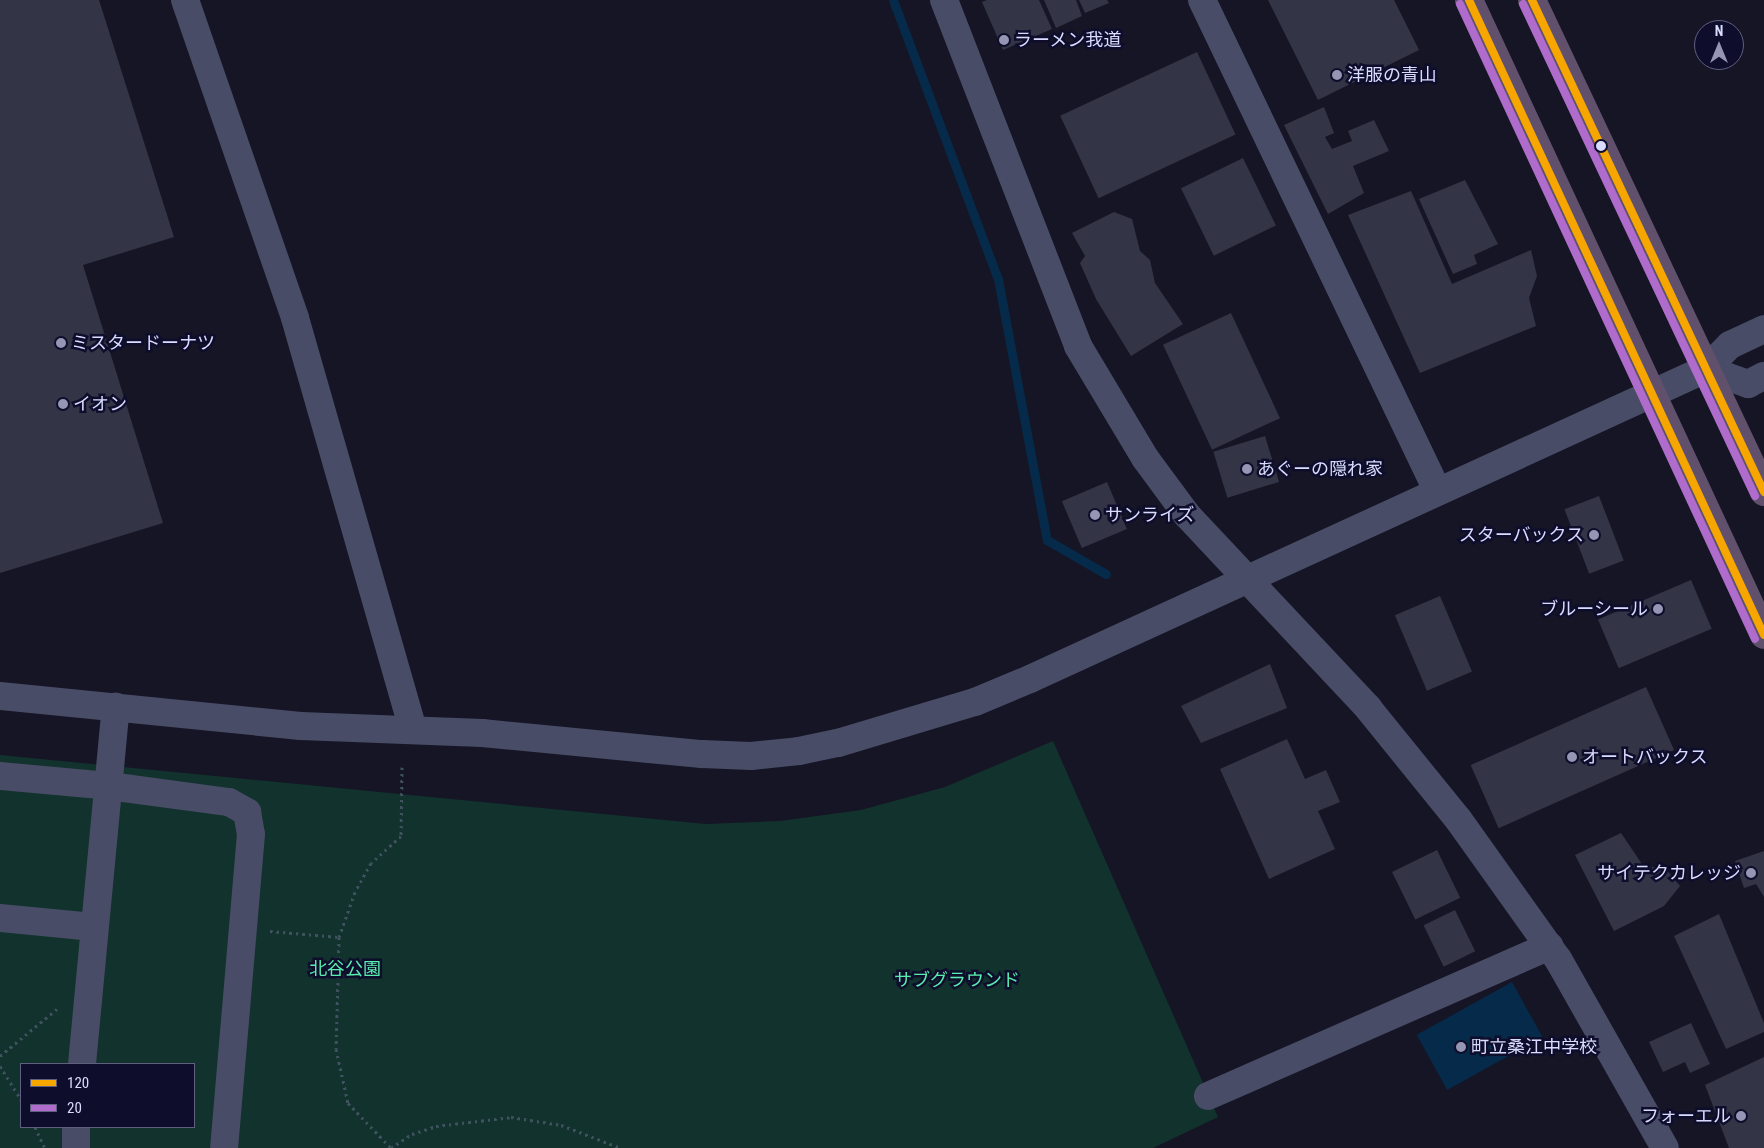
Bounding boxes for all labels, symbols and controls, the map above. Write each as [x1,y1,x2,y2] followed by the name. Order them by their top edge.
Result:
[1694,20,1744,70] north arrow
[1715,23,1723,39] text: N
[1014,29,1122,51] place label: ラーメン我道
[998,34,1010,46] marker: ラーメン我道
[1347,64,1437,86] place label: 洋服の青山
[1331,69,1343,81] marker: 洋服の青山
[1596,141,1606,151] unlabelled marker
[71,332,215,354] place label: ミスタードーナツ
[55,337,67,349] marker: ミスタードーナツ
[73,393,127,415] place label: イオン
[57,398,69,410] marker: イオン
[1257,458,1383,480] place label: あぐーの隠れ家
[1241,463,1253,475] marker: あぐーの隠れ家
[1105,504,1195,526] place label: サンライズ
[1089,509,1101,521] marker: サンライズ
[1458,524,1584,546] place label: スターバックス
[1588,529,1600,541] marker: スターバックス
[1540,598,1648,620] place label: ブルーシール
[1652,603,1664,615] marker: ブルーシール
[1582,746,1708,768] place label: オートバックス
[1566,751,1578,763] marker: オートバックス
[1597,862,1741,884] place label: サイテクカレッジ
[1745,867,1757,879] marker: サイテクカレッジ
[309,958,381,980] park label: 北谷公園
[894,969,1020,991] park label: サブグラウンド
[1471,1036,1597,1058] place label: 町立桑江中学校
[1455,1041,1467,1053] marker: 町立桑江中学校
[20,1063,195,1128] legend
[67,1074,89,1092] text: 120
[67,1099,82,1117] text: 20
[1641,1105,1731,1127] place label: フォーエル
[1735,1110,1747,1122] marker: フォーエル

